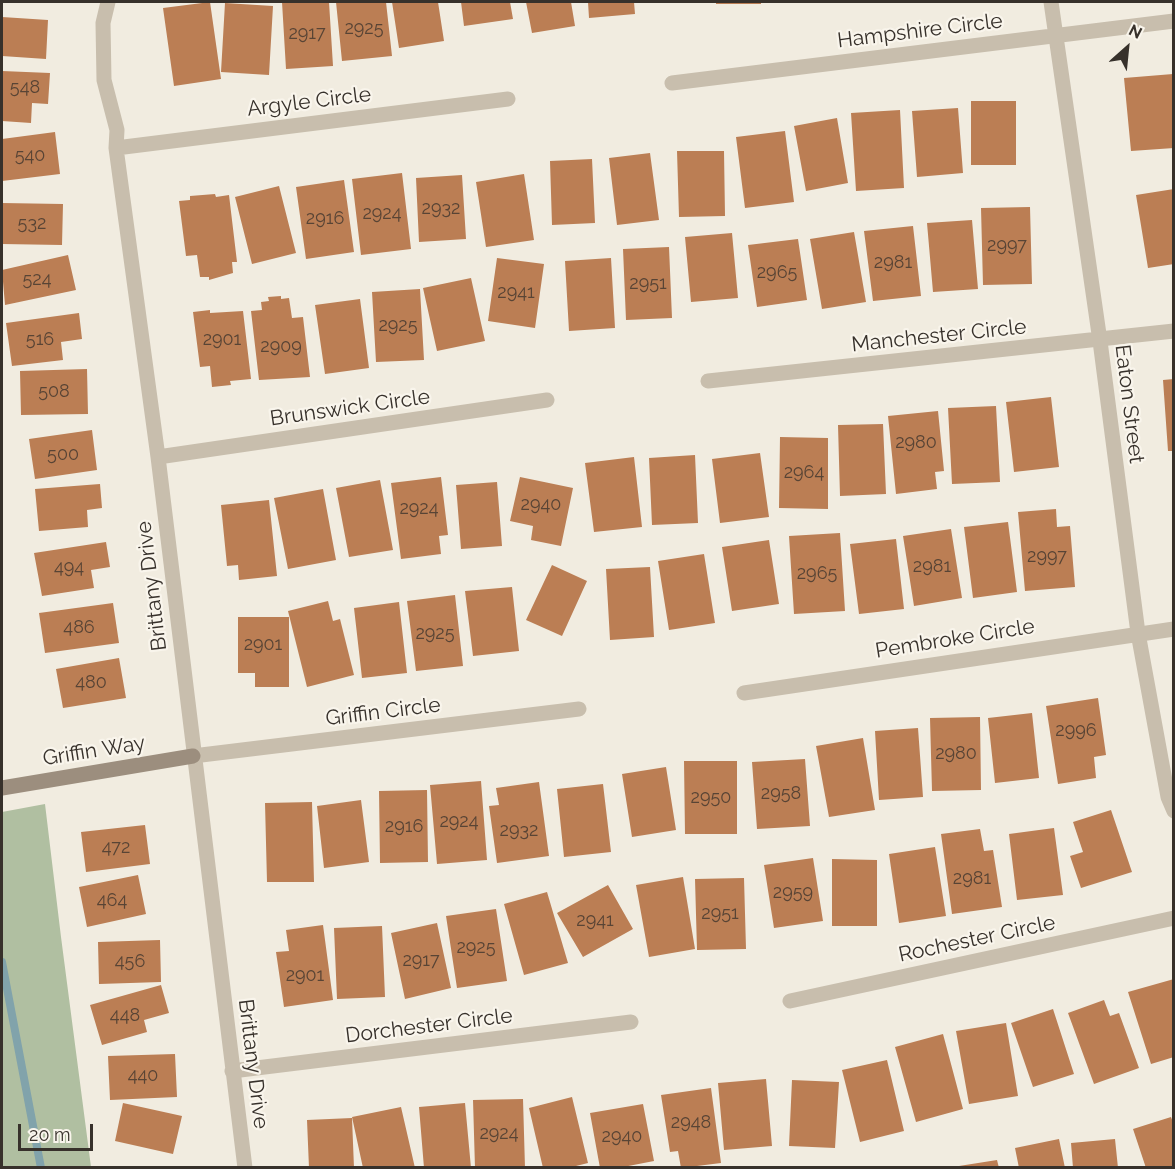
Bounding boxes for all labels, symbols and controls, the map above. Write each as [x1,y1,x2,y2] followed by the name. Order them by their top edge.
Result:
[836,8,1004,54] street label: Hampshire Circle
[344,18,384,40] house number: 2925
[1097,18,1157,78] north arrow
[1126,20,1145,43] text: N
[288,23,326,45] house number: 2917
[10,77,40,99] house number: 548
[246,82,372,122] street label: Argyle Circle
[15,145,45,167] house number: 540
[422,198,460,220] house number: 2932
[362,203,402,225] house number: 2924
[306,208,344,230] house number: 2916
[18,213,46,235] house number: 532
[987,235,1027,257] house number: 2997
[874,252,912,274] house number: 2981
[757,262,797,284] house number: 2965
[22,269,52,291] house number: 524
[629,273,667,295] house number: 2951
[497,282,535,304] house number: 2941
[850,314,1028,358] street label: Manchester Circle
[378,315,418,337] house number: 2925
[26,329,54,351] house number: 516
[203,329,241,351] house number: 2901
[260,336,302,358] house number: 2909
[1109,343,1149,465] street label: Eaton Street
[38,381,70,403] house number: 508
[268,384,432,432] street label: Brunswick Circle
[895,432,937,454] house number: 2980
[47,444,79,466] house number: 500
[784,462,824,484] house number: 2964
[521,494,561,516] house number: 2940
[399,498,439,520] house number: 2924
[132,520,172,652] street label: Brittany Drive
[1027,546,1067,568] house number: 2997
[913,556,951,578] house number: 2981
[54,557,84,579] house number: 494
[797,563,837,585] house number: 2965
[874,614,1036,664] street label: Pembroke Circle
[63,617,95,639] house number: 486
[415,623,455,645] house number: 2925
[244,634,282,656] house number: 2901
[75,672,107,694] house number: 480
[324,692,442,732] street label: Griffin Circle
[1055,720,1097,742] house number: 2996
[41,730,147,772] street label: Griffin Way
[935,743,977,765] house number: 2980
[761,783,801,805] house number: 2958
[691,787,731,809] house number: 2950
[439,811,479,833] house number: 2924
[385,816,423,838] house number: 2916
[500,820,538,842] house number: 2932
[102,837,130,859] house number: 472
[953,868,991,890] house number: 2981
[773,882,813,904] house number: 2959
[97,890,127,912] house number: 464
[701,903,739,925] house number: 2951
[576,910,614,932] house number: 2941
[896,910,1058,968] street label: Rochester Circle
[456,937,496,959] house number: 2925
[402,950,440,972] house number: 2917
[115,951,145,973] house number: 456
[286,965,324,987] house number: 2901
[233,998,273,1130] street label: Brittany Drive
[344,1003,514,1049] street label: Dorchester Circle
[110,1005,140,1027] house number: 448
[128,1065,158,1087] house number: 440
[21,1112,96,1150] scale bar
[671,1112,711,1134] house number: 2948
[479,1123,519,1145] house number: 2924
[29,1124,71,1145] text: 20 m
[602,1126,642,1148] house number: 2940

